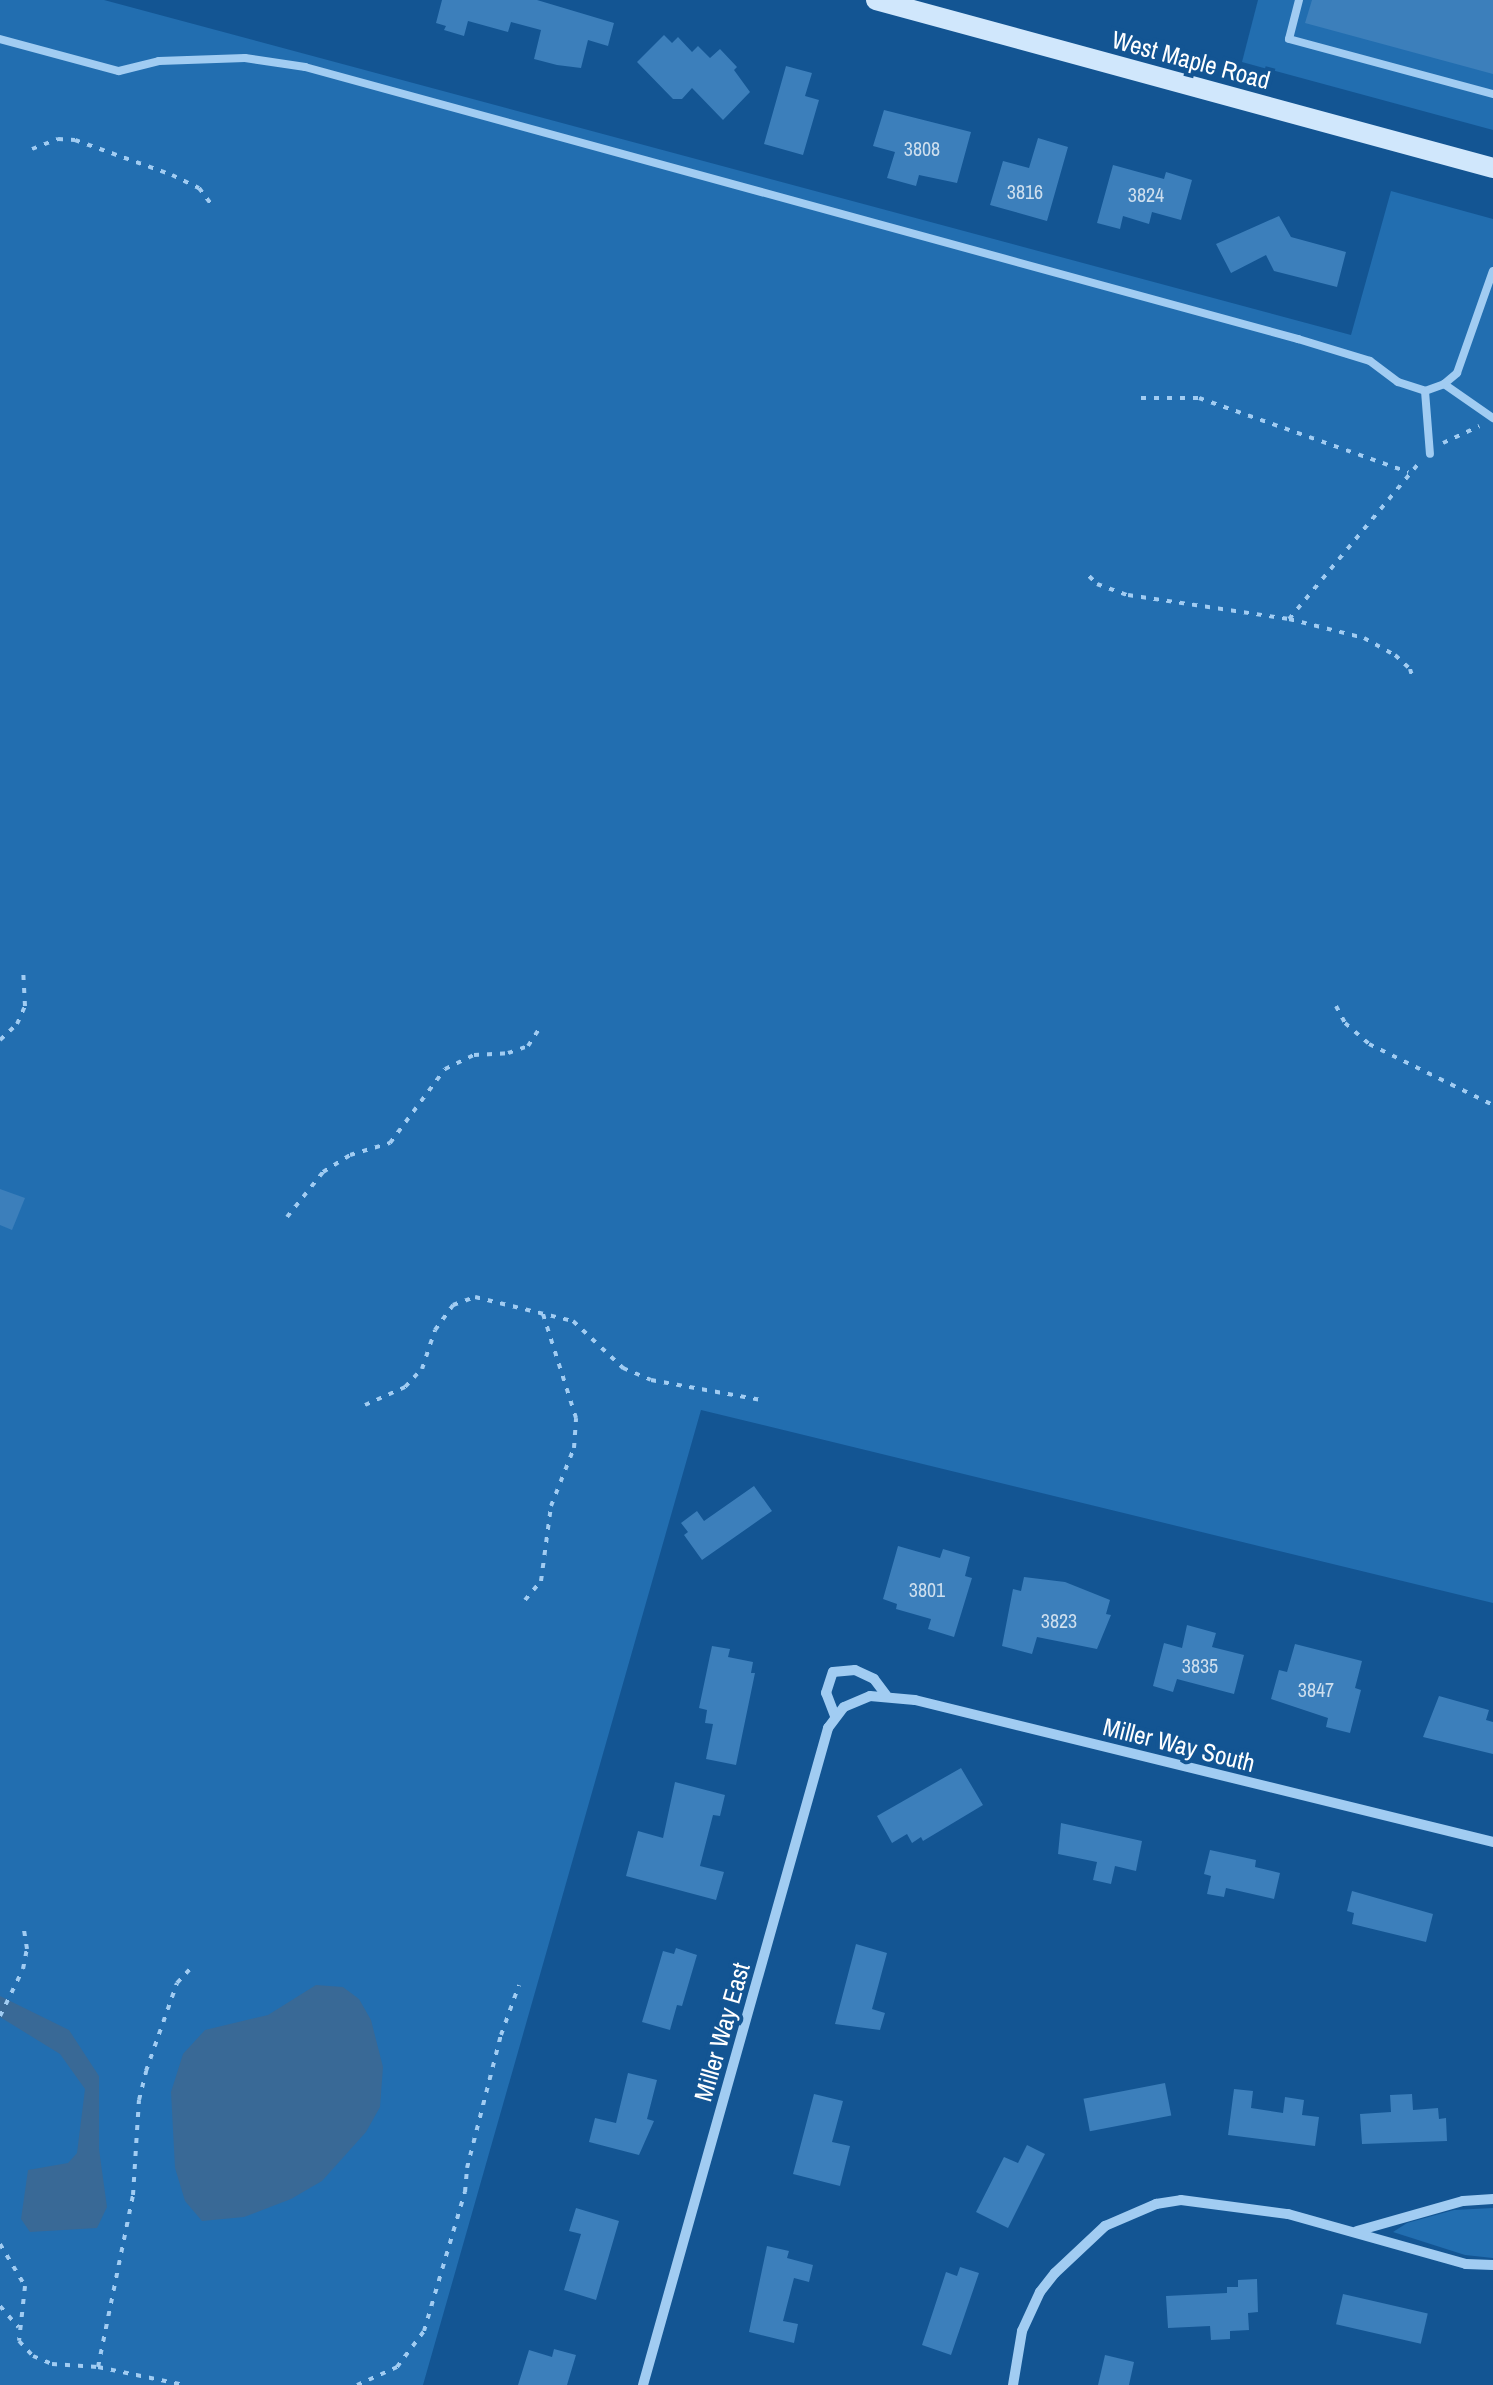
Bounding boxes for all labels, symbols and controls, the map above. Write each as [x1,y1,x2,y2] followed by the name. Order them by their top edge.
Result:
[1109,24,1273,96] street label: West Maple Road
[904,136,940,160] house number: 3808
[1007,179,1043,203] house number: 3816
[1128,182,1164,206] house number: 3824
[909,1577,945,1601] house number: 3801
[1041,1608,1077,1632] house number: 3823
[1182,1653,1218,1677] house number: 3835
[1298,1677,1334,1701] house number: 3847
[1100,1712,1258,1778] street label: Miller Way South
[688,1959,756,2105] street label: Miller Way East

